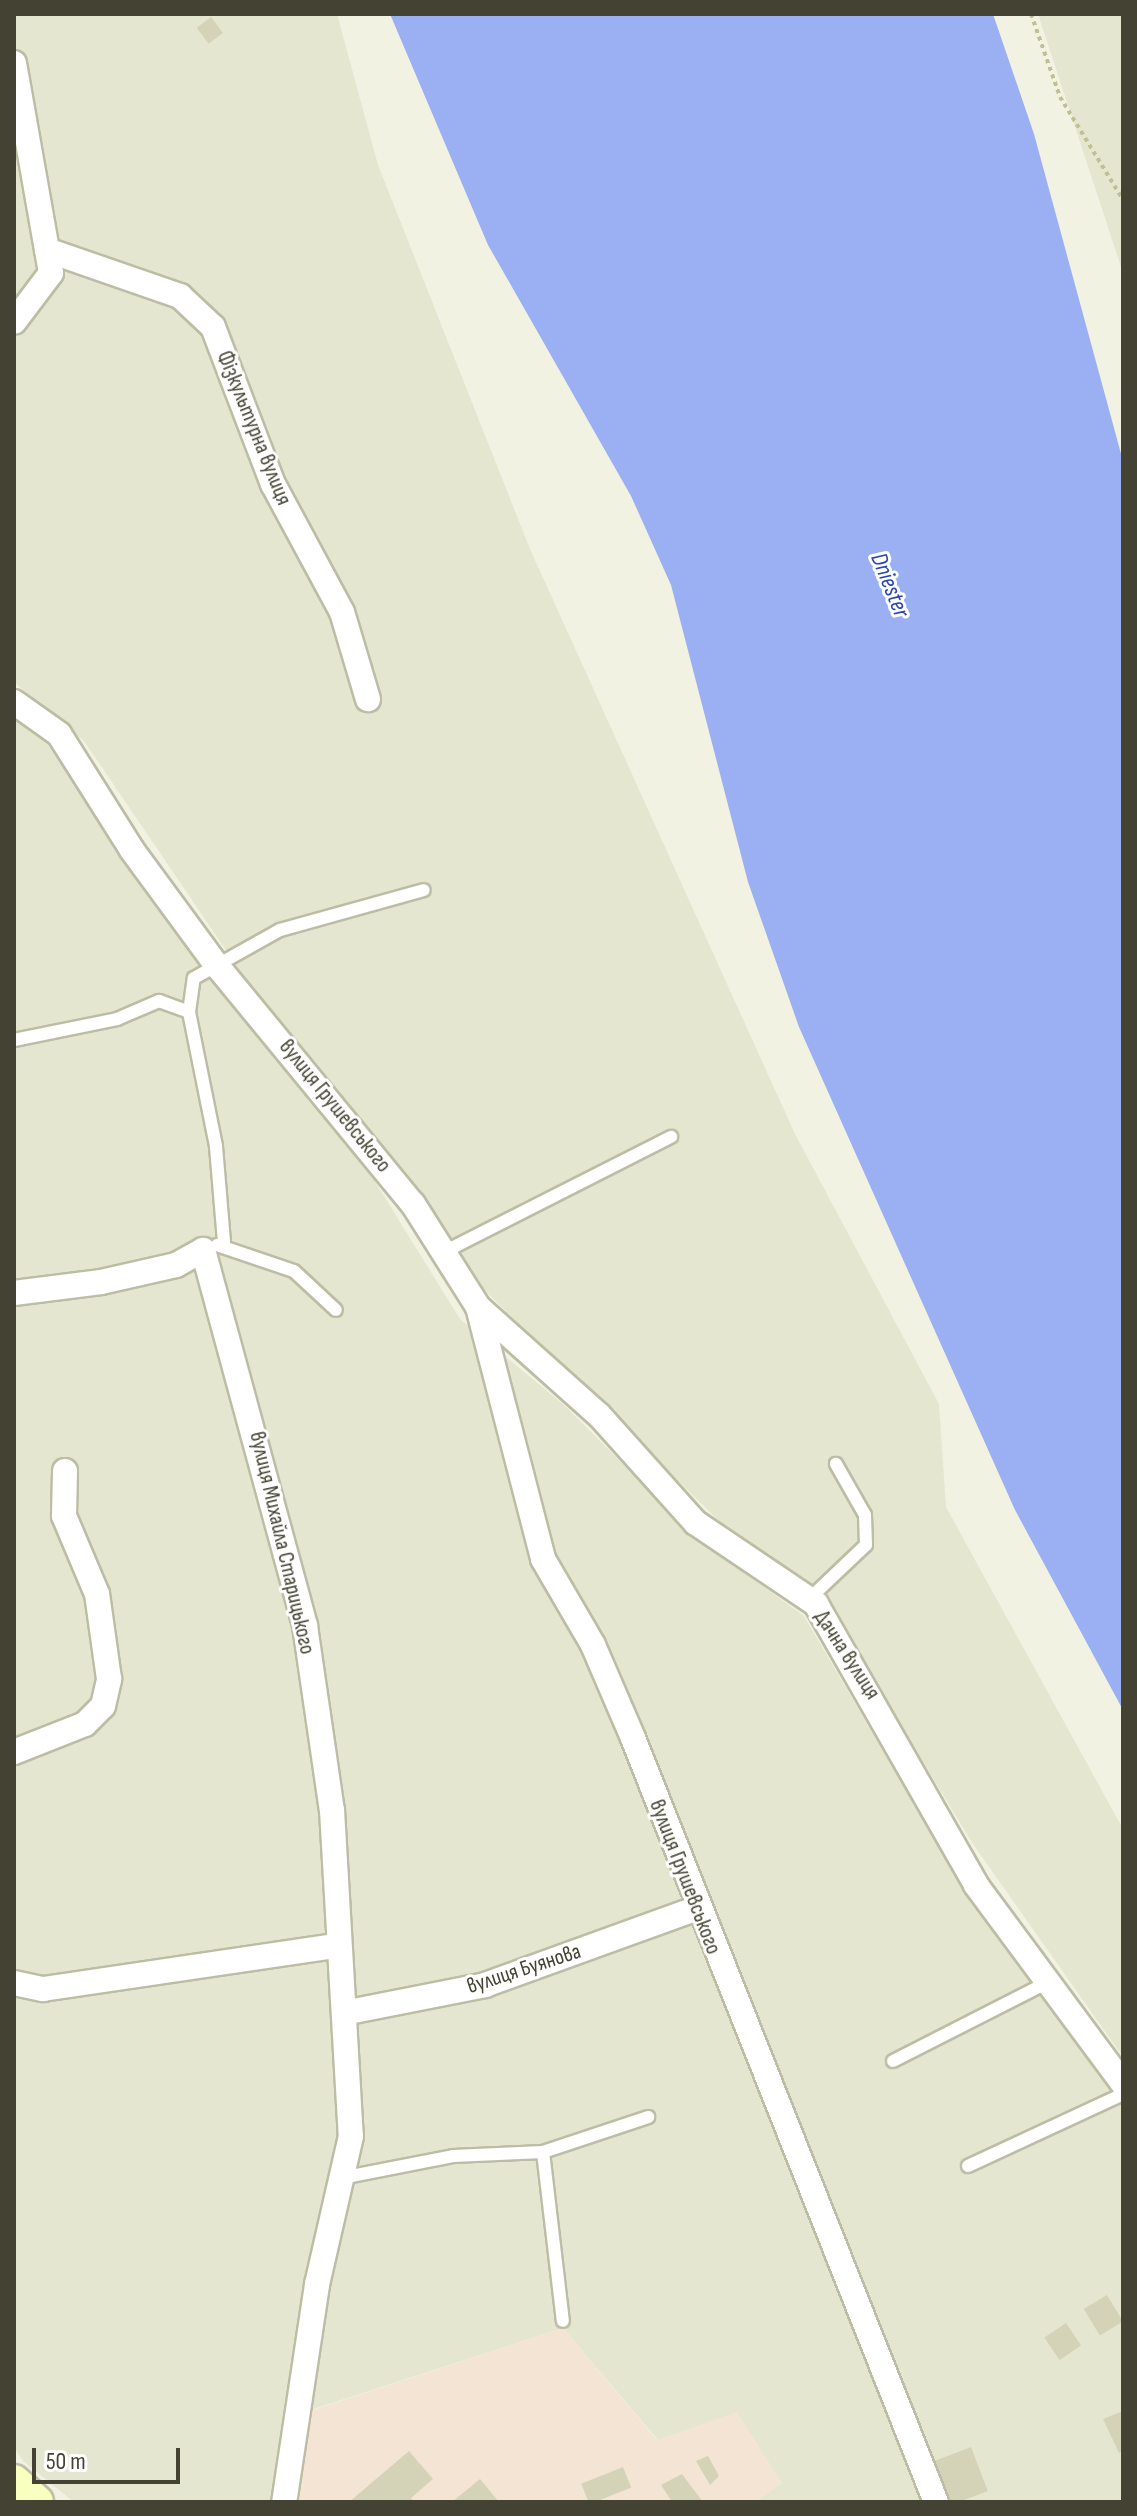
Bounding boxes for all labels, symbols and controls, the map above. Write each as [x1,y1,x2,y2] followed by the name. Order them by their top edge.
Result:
[211,347,297,509] street label: Фізкультурна вулиця
[864,549,916,621] water label: Dniester
[273,1034,397,1178] street label: вулиця Грушевського
[244,1429,320,1657] street label: вулиця Михайла Старицького
[808,1605,886,1705] street label: Дачна вулиця
[643,1796,727,1958] street label: вулиця Грушевського
[464,1938,584,2000] street label: вулиця Буянова
[36,2432,184,2482] scale bar
[46,2447,86,2476] text: 50 m

